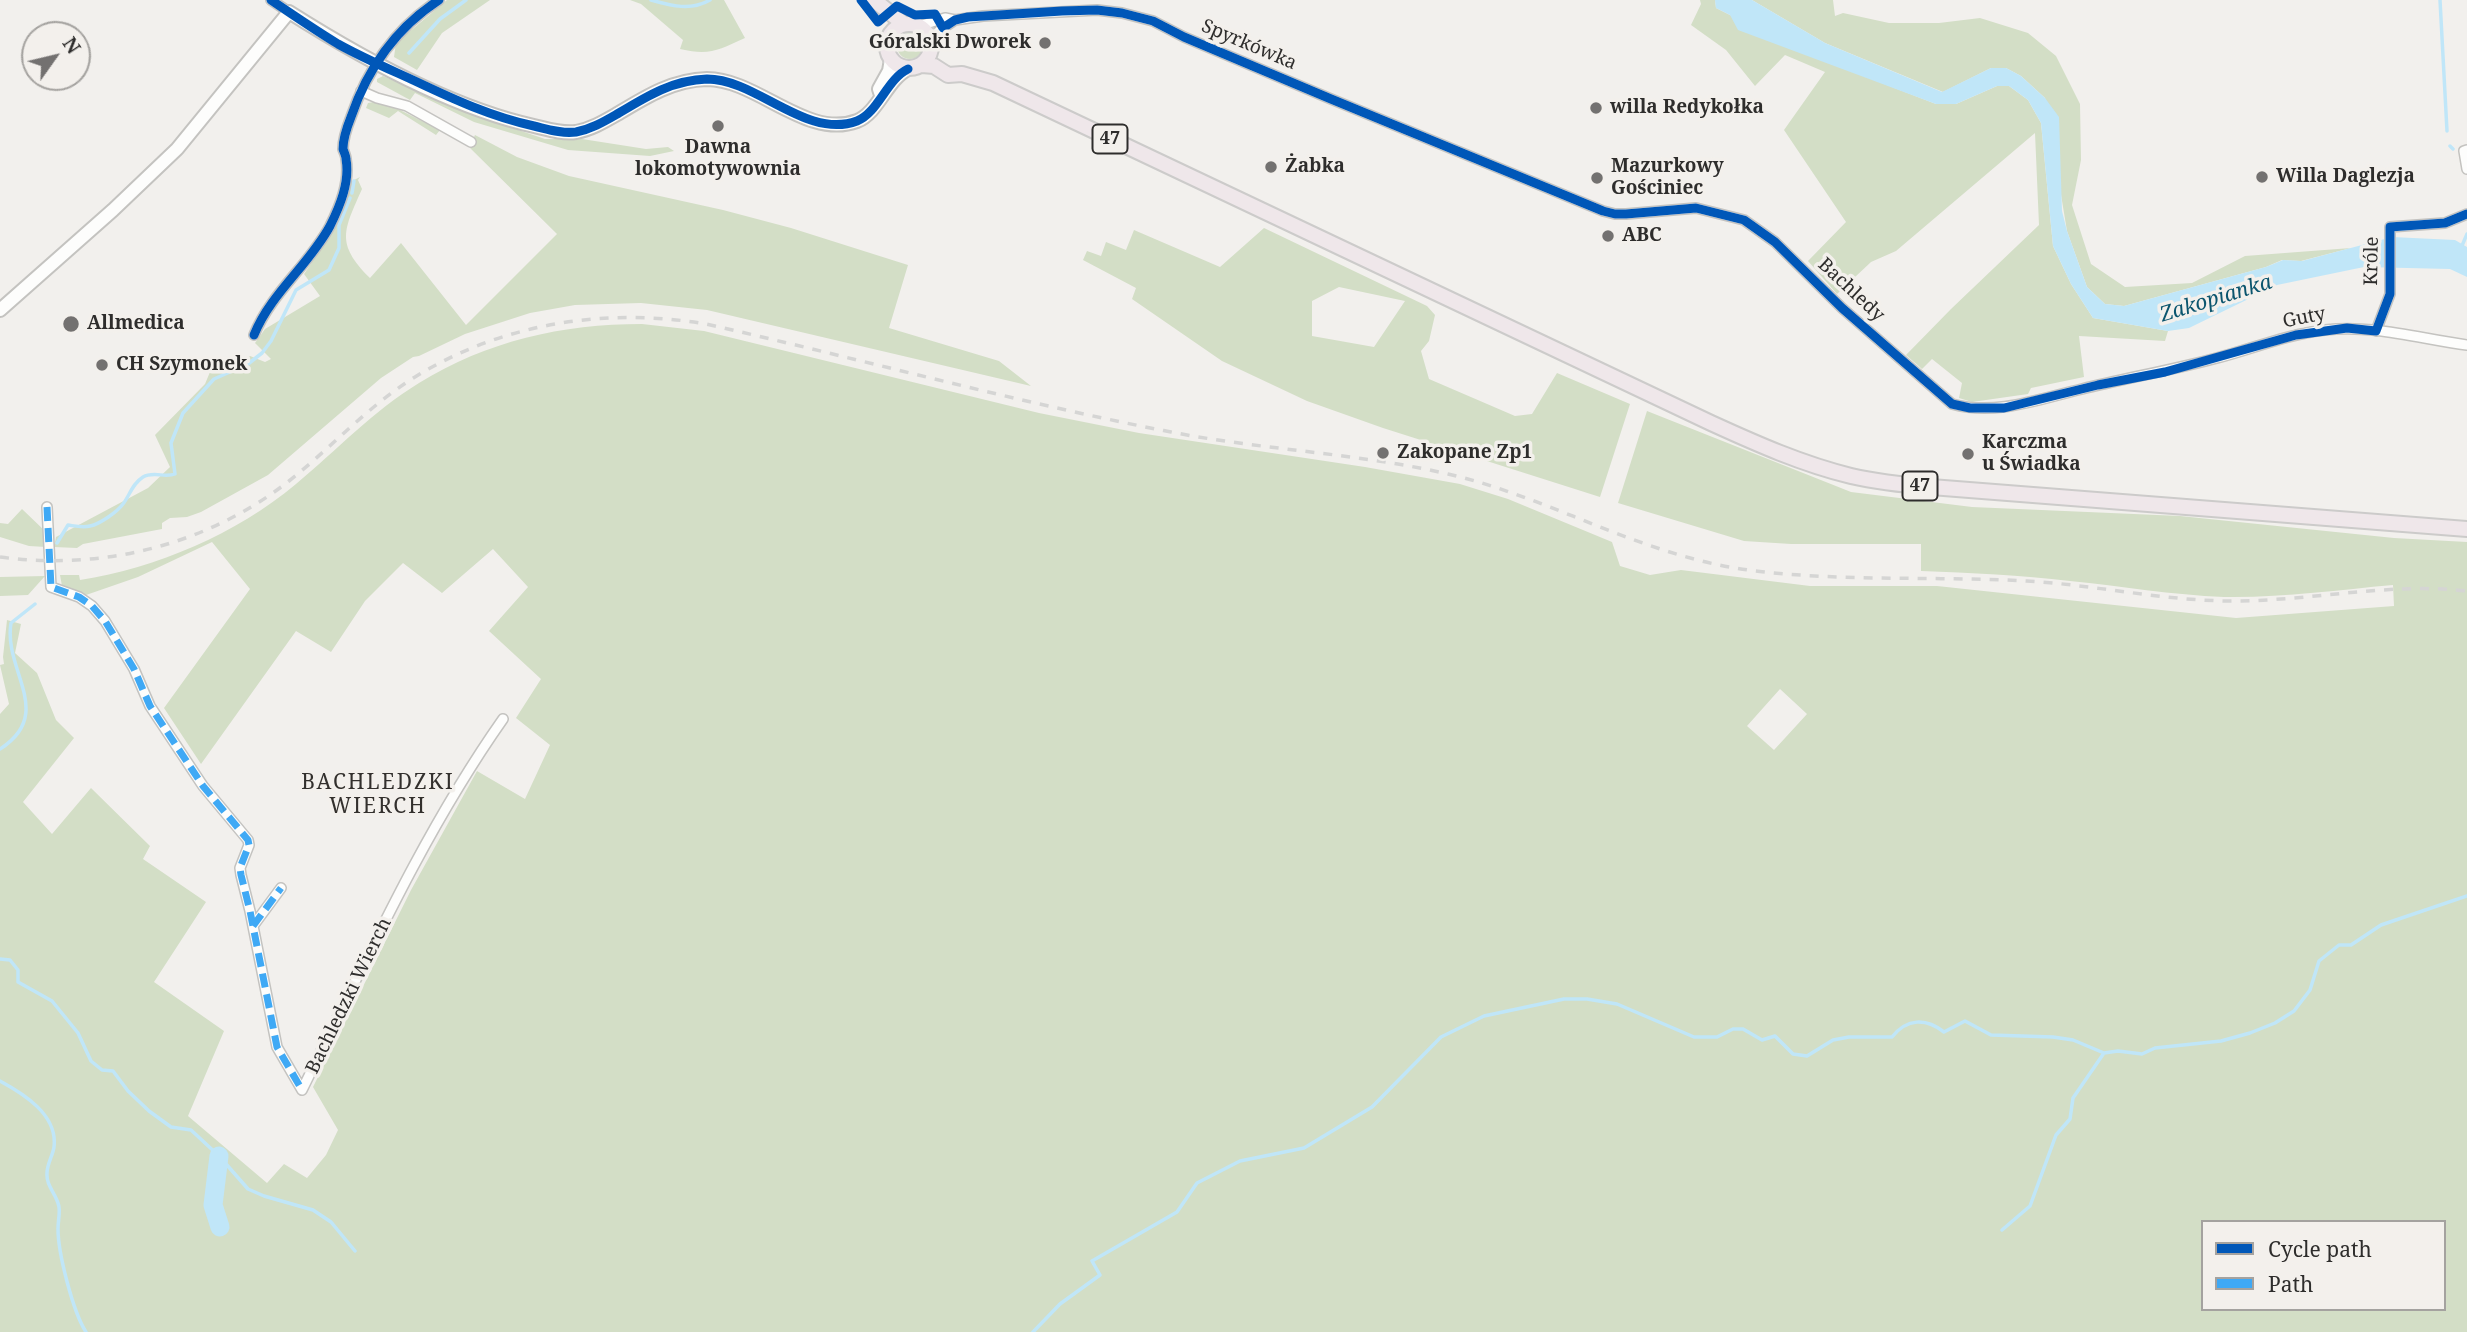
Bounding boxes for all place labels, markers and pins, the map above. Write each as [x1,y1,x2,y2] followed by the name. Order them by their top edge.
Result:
[869,32,1031,54] place label: Góralski Dworek
[1037,35,1053,51] marker: Góralski Dworek
[1610,97,1764,119] place label: willa Redykołka
[1588,100,1604,116] marker: willa Redykołka
[710,118,726,134] marker: Dawna lokomotywownia
[635,137,801,181] place label: Dawna lokomotywownia
[1285,156,1345,178] place label: Żabka
[1611,156,1724,200] place label: Mazurkowy Gościniec
[1263,159,1279,175] marker: Żabka
[2276,166,2415,188] place label: Willa Daglezja
[2254,169,2270,185] marker: Willa Daglezja
[1589,170,1605,186] marker: Mazurkowy Gościniec
[1622,225,1662,247] place label: ABC
[1600,228,1616,244] marker: ABC
[87,313,185,335] place label: Allmedica
[61,314,81,334] marker: Allmedica
[116,354,247,376] place label: CH Szymonek
[94,357,110,373] marker: CH Szymonek
[1982,432,2081,476] place label: Karczma u Świadka
[1397,442,1532,464] place label: Zakopane Zp1
[1375,445,1391,461] marker: Zakopane Zp1
[1960,446,1976,462] marker: Karczma u Świadka

